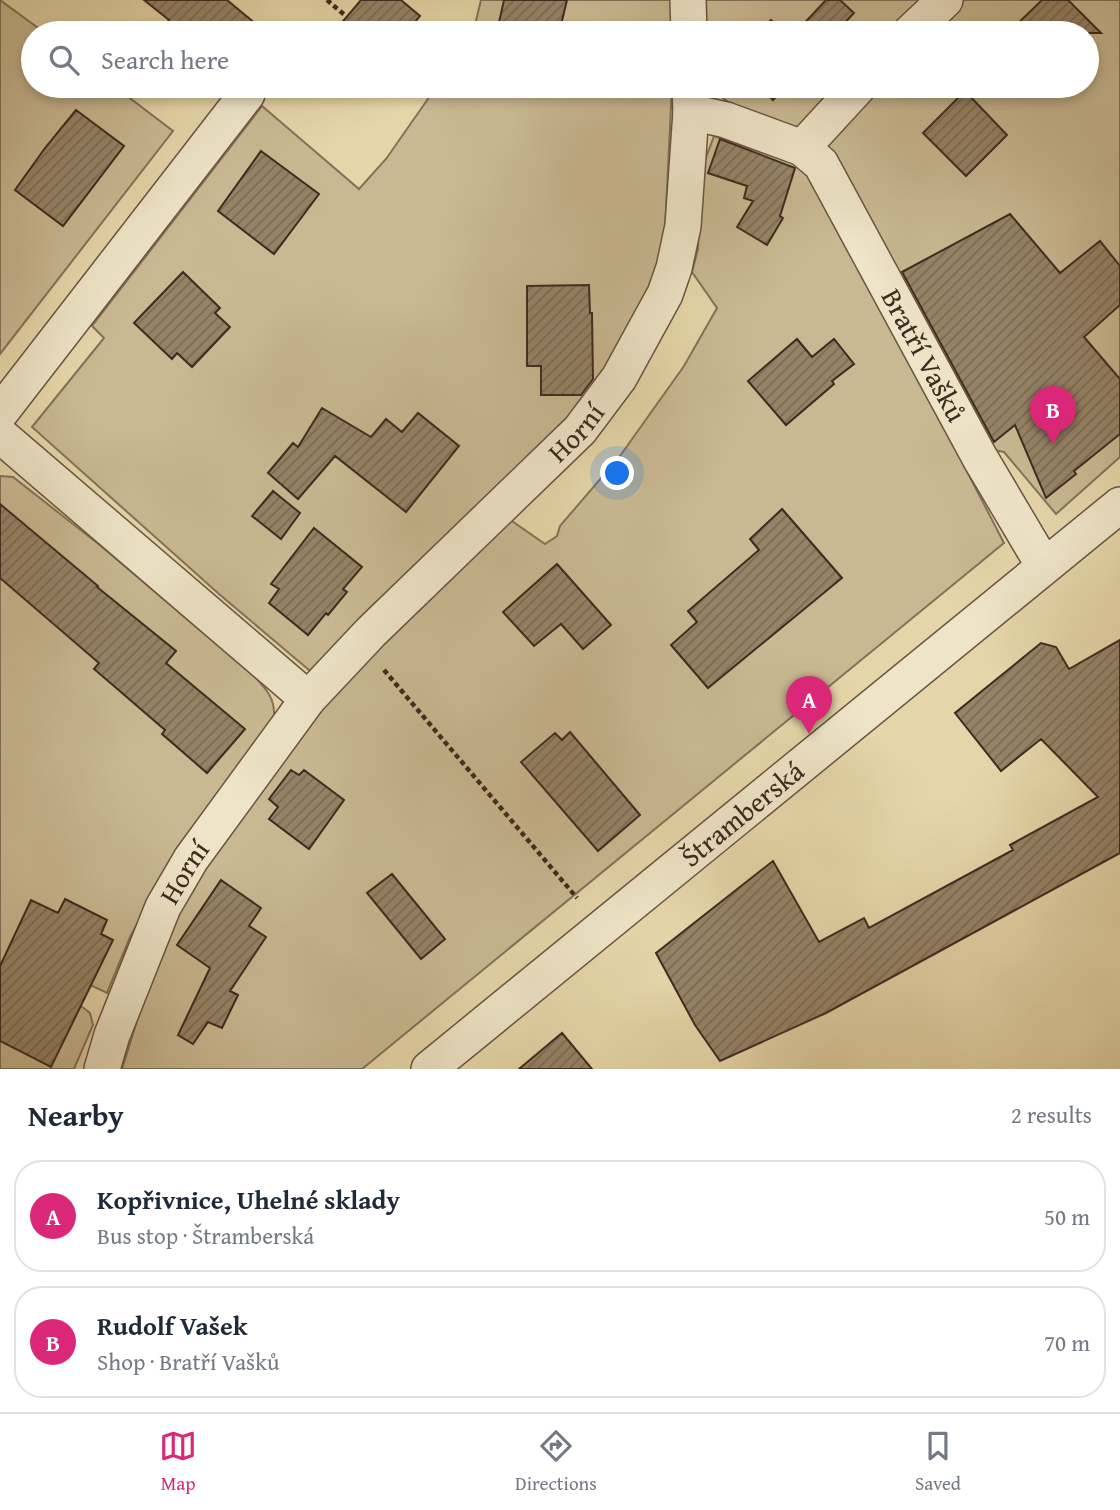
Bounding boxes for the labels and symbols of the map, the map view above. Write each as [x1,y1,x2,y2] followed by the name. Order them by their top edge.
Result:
[872,281,978,429] street label: Bratří Vašků
[1030,386,1076,444] pin: B
[538,393,614,471] street label: Horní
[600,456,634,490] your location
[786,676,832,734] pin: A
[671,750,813,876] street label: Štramberská
[148,830,219,911] street label: Horní

